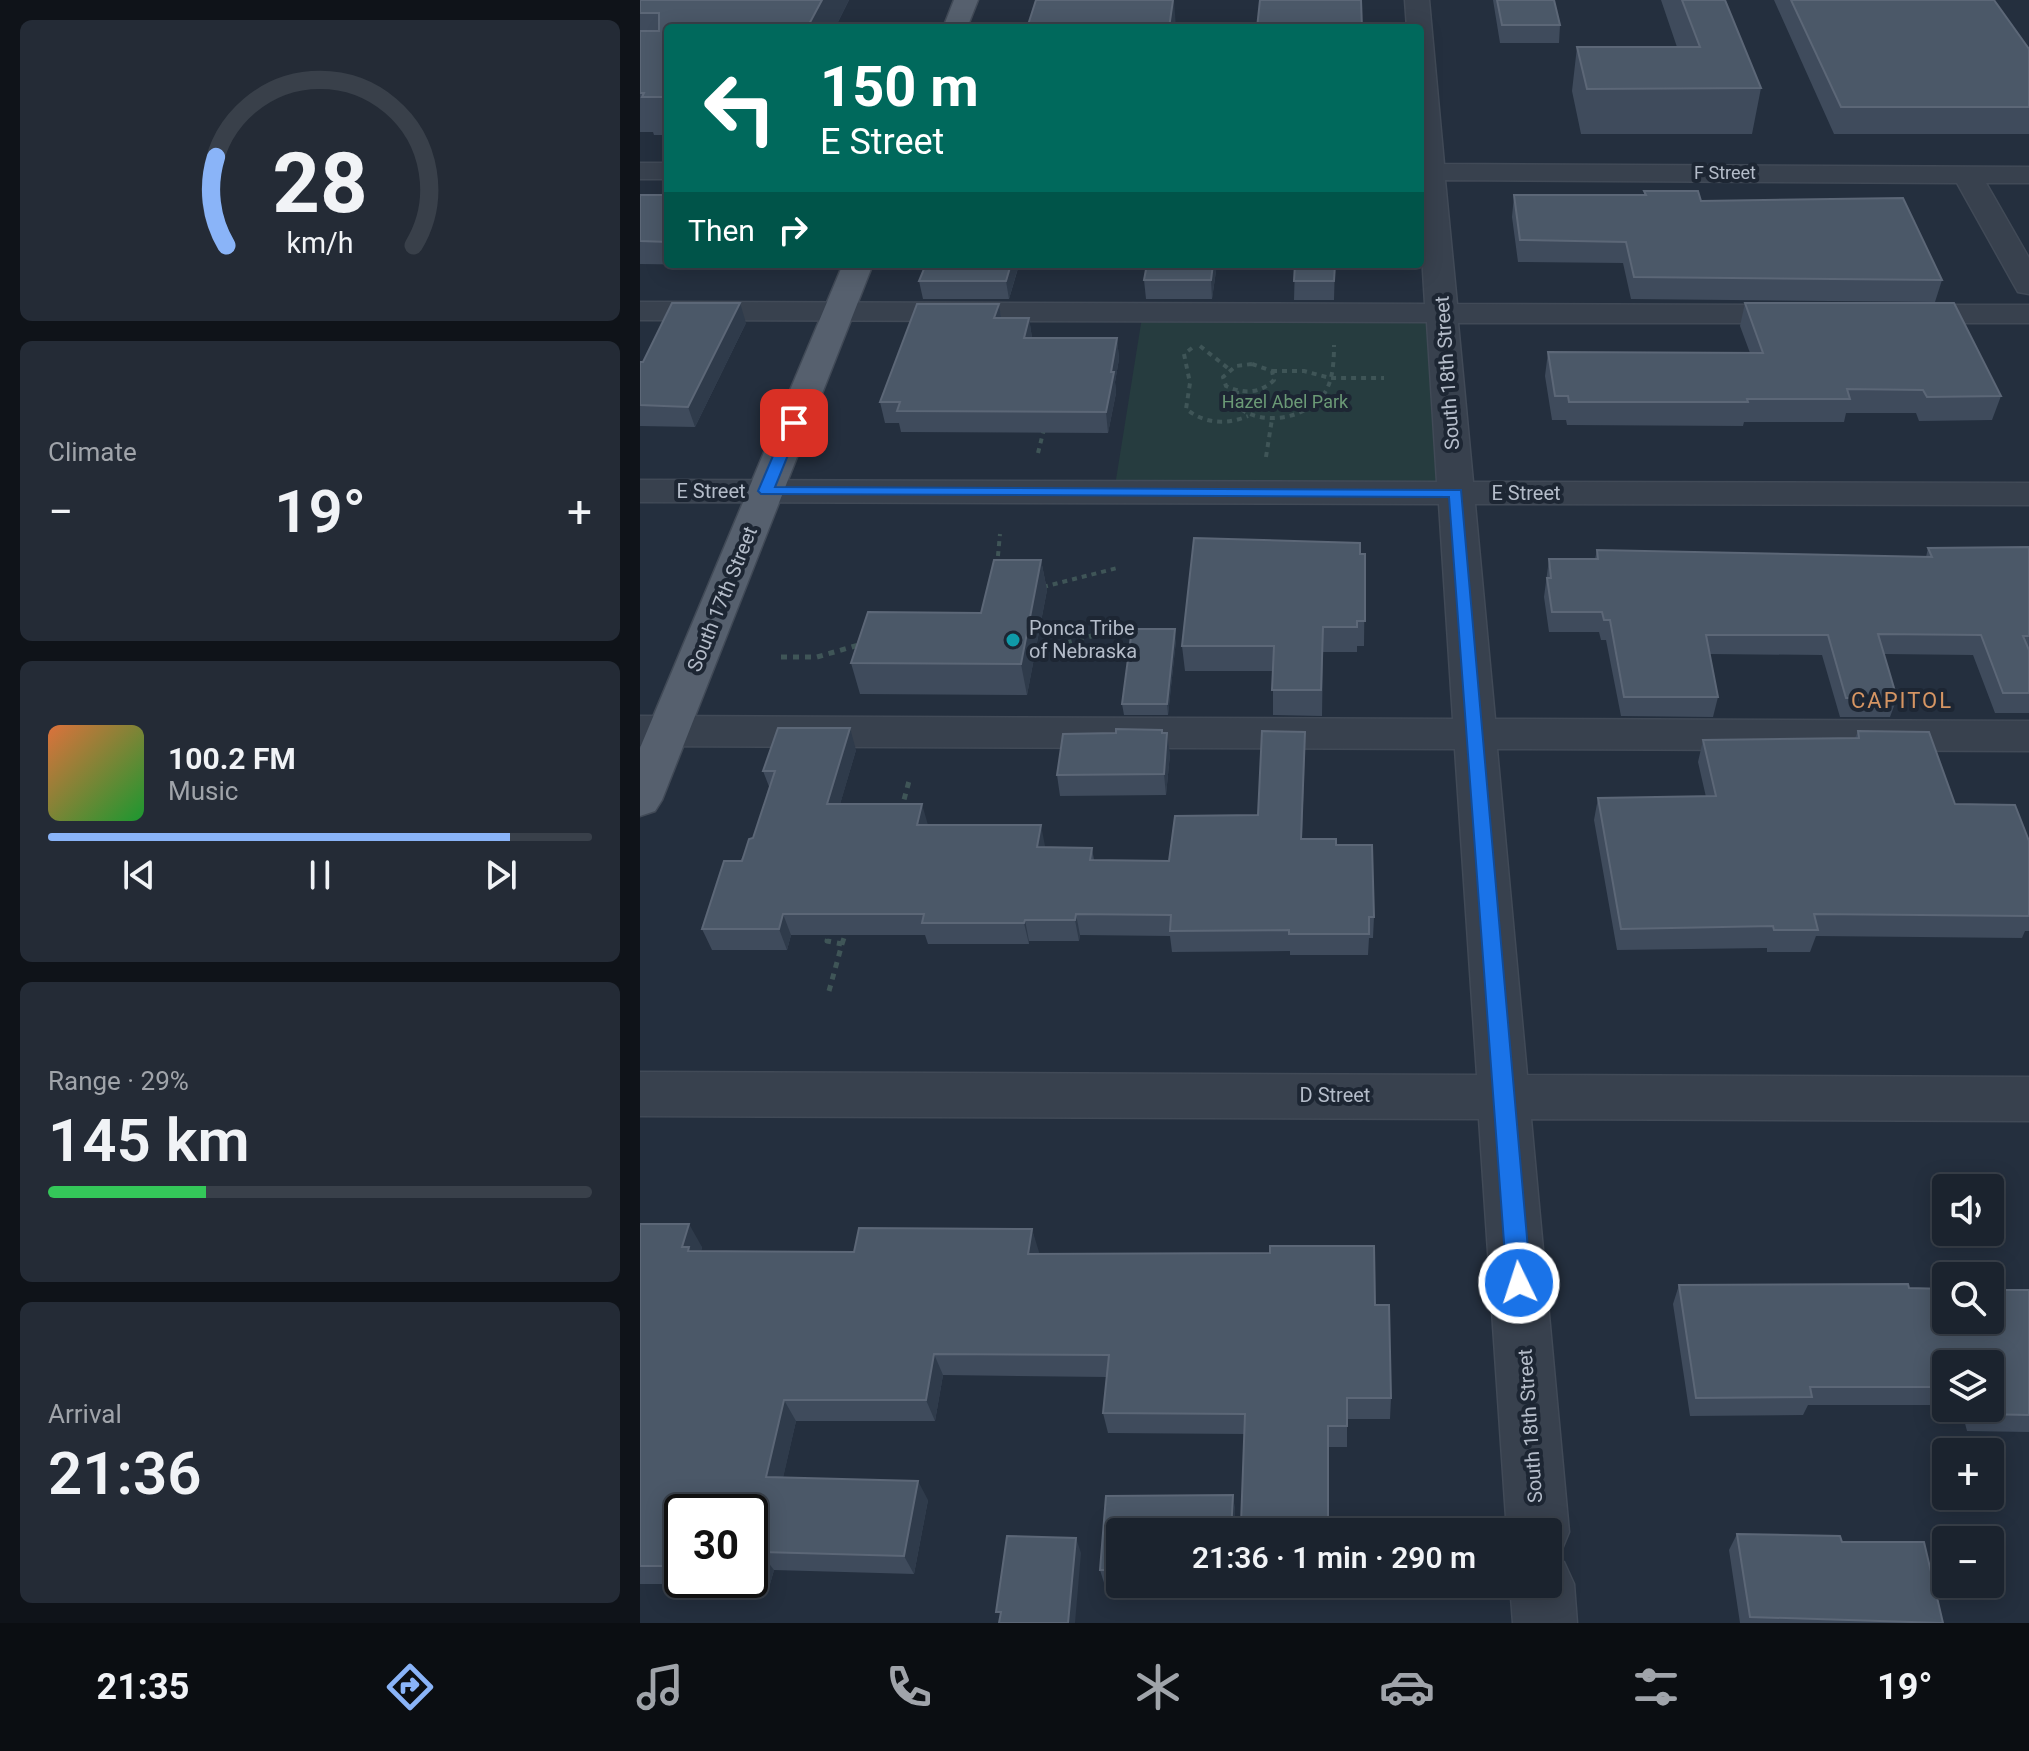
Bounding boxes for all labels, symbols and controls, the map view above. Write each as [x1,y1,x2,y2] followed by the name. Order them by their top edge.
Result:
[820,54,979,120] text: 150 m
[688,56,792,160] icon: left
[820,121,944,163] text: E Street
[272,135,368,232] text: 28
[1694,162,1756,183] street label: F Street
[771,208,815,252] icon: right
[688,213,755,248] text: Then
[286,226,354,260] text: km/h
[1430,295,1464,451] street label: South 18th Street
[760,389,828,457] pin
[1222,391,1349,412] park label: Hazel Abel Park
[772,401,816,445] icon: arrive
[48,437,137,467] text: Climate
[274,476,366,547] text: 19°
[676,479,746,503] street label: E Street
[1491,481,1561,505] street label: E Street
[48,486,73,538] text: −
[567,486,592,538] text: +
[682,523,762,675] street label: South 17th Street
[1029,616,1137,663] place label: Ponca Tribe of Nebraska
[1004,631,1022,649] marker: Ponca Tribe of Nebraska
[1851,688,1953,713] district label: CAPITOL
[168,741,296,776] text: 100.2 FM
[168,776,238,806] text: Music
[117,853,161,897] icon: previous
[298,853,342,897] icon: pause
[479,853,523,897] icon: next
[48,1066,189,1096] text: Range · 29%
[1300,1083,1370,1107] street label: D Street
[48,1105,250,1176] text: 145 km
[1932,1174,2004,1598] map controls
[1932,1174,2004,1246] button: sound
[1477,1241,1561,1325] position arrow
[1932,1262,2004,1334] button: search
[1513,1348,1547,1504] street label: South 18th Street
[1932,1350,2004,1422] button: layers
[48,1399,122,1429] text: Arrival
[48,1438,201,1509] text: 21:36
[1932,1438,2004,1510] button: +
[664,1494,768,1598] speed limit sign: 30
[1932,1526,2004,1598] button: −
[1192,1540,1476,1575] text: 21:36 · 1 min · 290 m
[382,1659,438,1715] icon: directions
[632,1659,688,1715] icon: music
[881,1659,937,1715] icon: phone
[1130,1659,1186,1715] icon: climate
[1379,1659,1435,1715] icon: car
[1628,1659,1684,1715] icon: filters
[97,1666,189,1708] text: 21:35
[1877,1666,1932,1708] text: 19°

